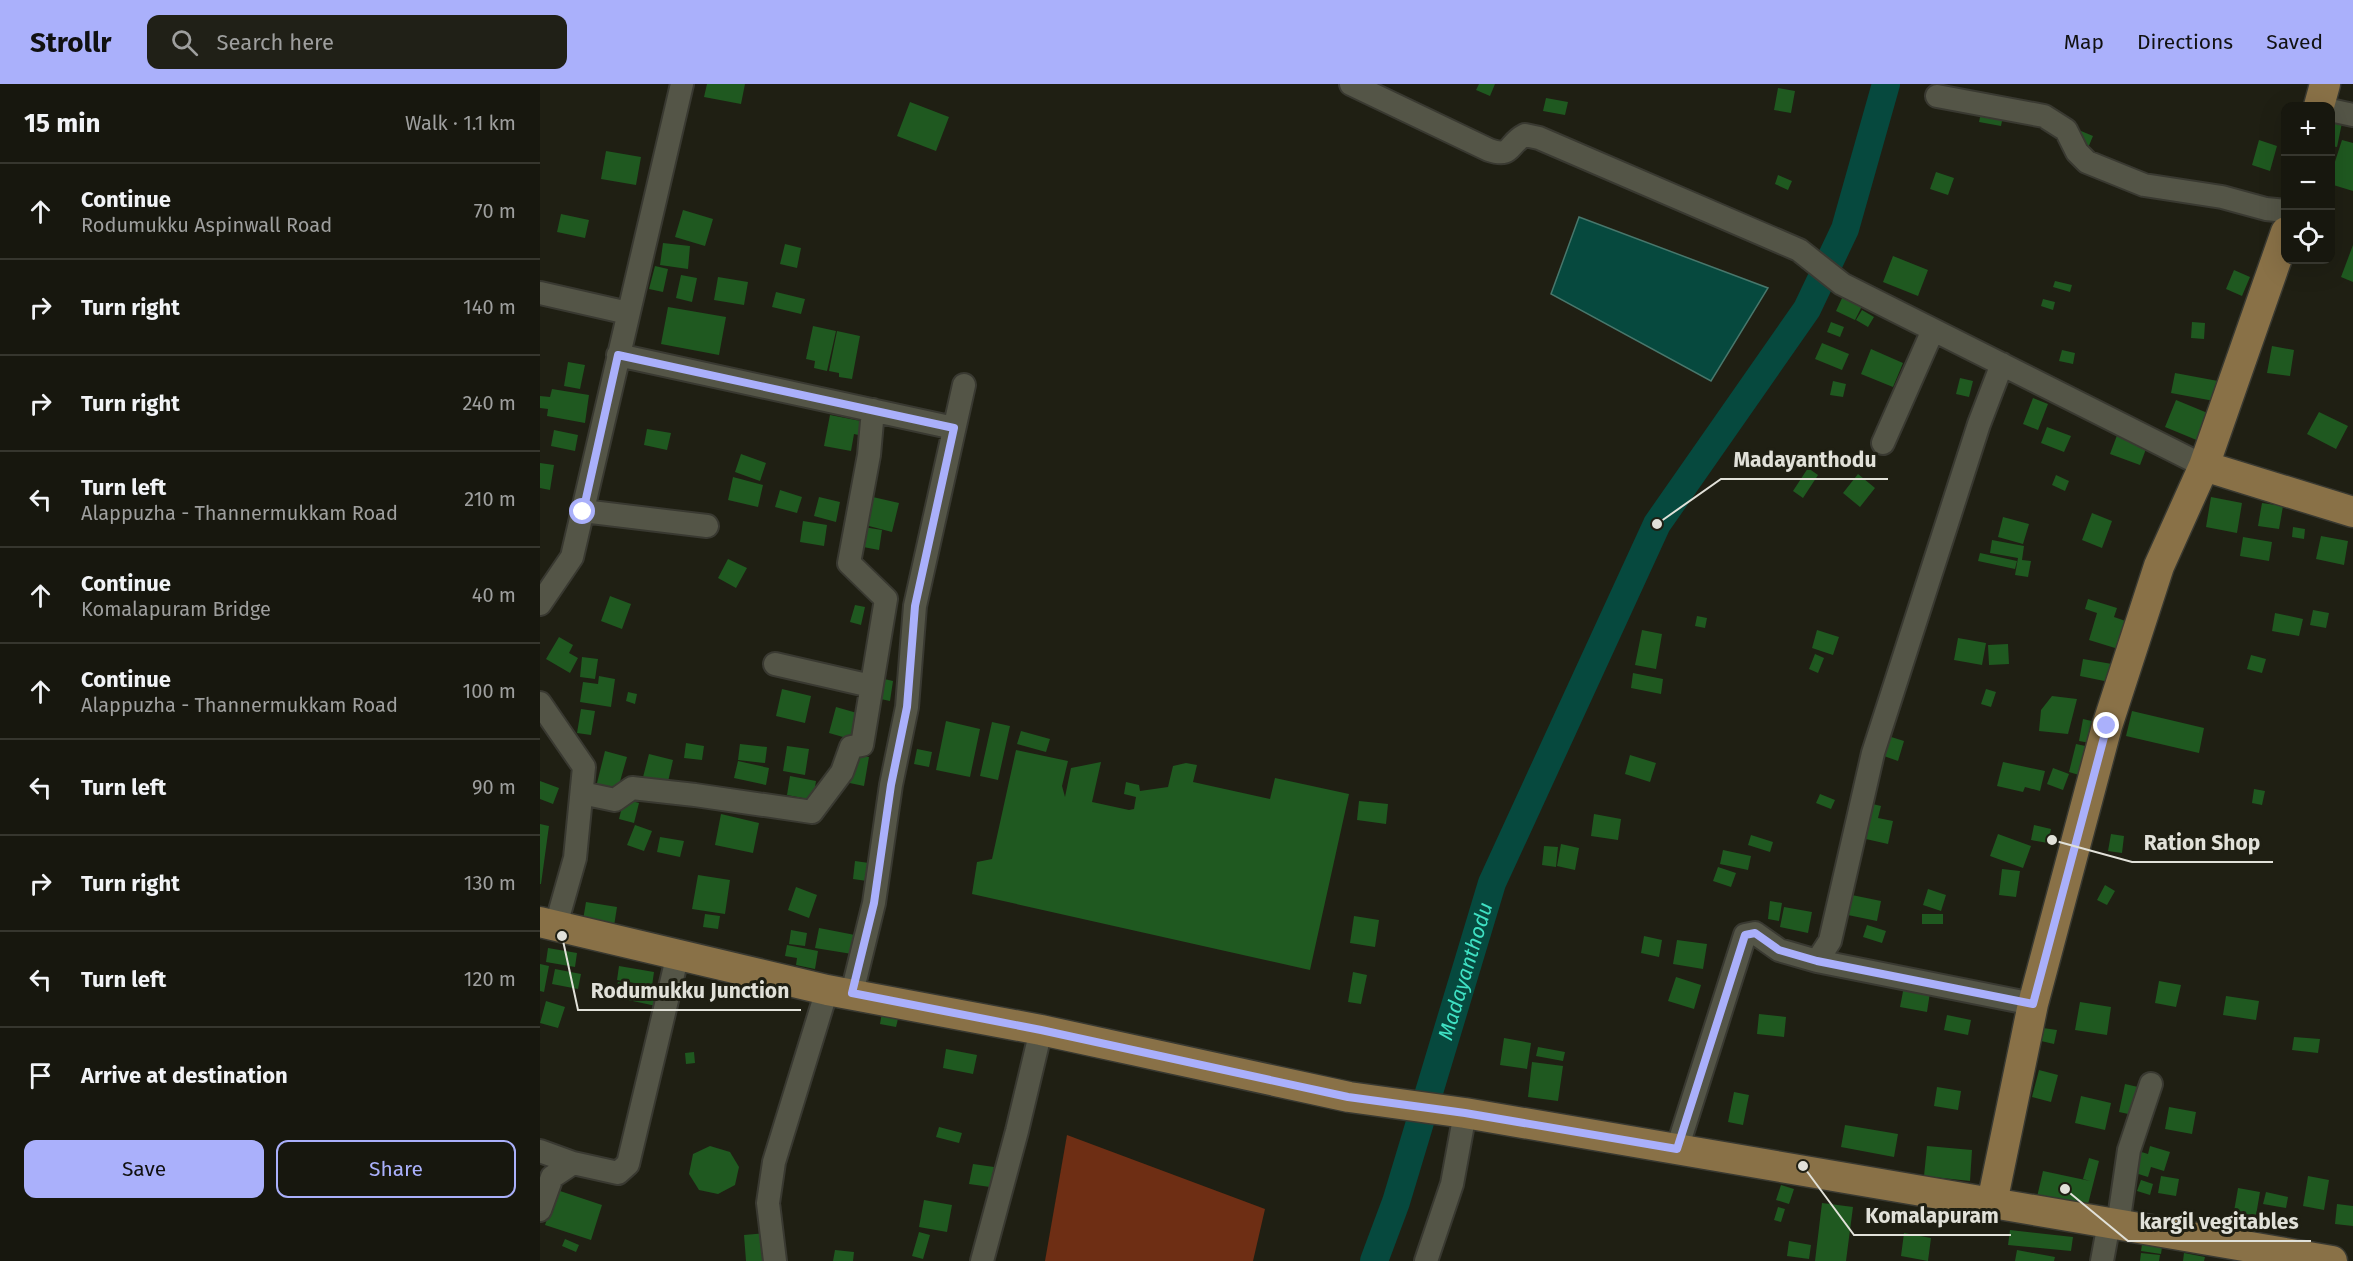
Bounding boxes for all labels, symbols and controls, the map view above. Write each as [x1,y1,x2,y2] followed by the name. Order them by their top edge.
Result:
[147,15,567,69] search box
[30,26,111,59] text: Strollr
[168,26,201,59] icon: search
[216,29,334,56] text: Search here
[2064,29,2104,55] text: Map
[2137,29,2233,55] text: Directions
[2266,29,2323,55] text: Saved
[2281,102,2335,264] map controls
[2281,102,2335,156] button: +
[24,108,100,139] text: 15 min
[405,111,516,135] text: Walk · 1.1 km
[2281,156,2335,210] button: −
[81,186,171,213] text: Continue
[24,195,57,228] icon: ahead
[474,199,516,223] text: 70 m
[2281,210,2335,264] button: locate
[81,213,332,237] text: Rodumukku Aspinwall Road
[24,291,57,324] icon: right
[81,294,180,321] text: Turn right
[463,295,516,319] text: 140 m
[24,387,57,420] icon: right
[81,390,180,417] text: Turn right
[462,391,516,415] text: 240 m
[1721,440,1888,479] callout: Madayanthodu
[1734,447,1876,473] text: Madayanthodu
[81,474,166,501] text: Turn left
[24,483,57,516] icon: left
[464,487,516,511] text: 210 m
[569,498,595,524] route start
[81,501,398,525] text: Alappuzha - Thannermukkam Road
[81,570,171,597] text: Continue
[24,579,57,612] icon: ahead
[472,583,516,607] text: 40 m
[81,597,271,621] text: Komalapuram Bridge
[81,666,171,693] text: Continue
[24,675,57,708] icon: ahead
[463,679,516,703] text: 100 m
[81,693,398,717] text: Alappuzha - Thannermukkam Road
[2093,712,2119,738] route end
[24,771,57,804] icon: left
[81,774,166,801] text: Turn left
[472,775,516,799] text: 90 m
[2132,823,2273,862] callout: Ration Shop
[2144,830,2260,856] text: Ration Shop
[24,867,57,900] icon: right
[81,870,180,897] text: Turn right
[464,871,516,895] text: 130 m
[1432,899,1498,1043] water label: Madayanthodu
[24,963,57,996] icon: left
[81,966,166,993] text: Turn left
[464,967,516,991] text: 120 m
[578,971,801,1010] callout: Rodumukku Junction
[591,978,789,1004] text: Rodumukku Junction
[24,1059,57,1092] icon: arrive
[81,1062,288,1089] text: Arrive at destination
[24,1140,264,1198] button: Save
[276,1140,516,1198] button: Share
[1854,1196,2011,1235] callout: Komalapuram
[2128,1202,2311,1241] callout: kargil vegitables
[1865,1203,1999,1229] text: Komalapuram
[2139,1209,2299,1235] text: kargil vegitables

